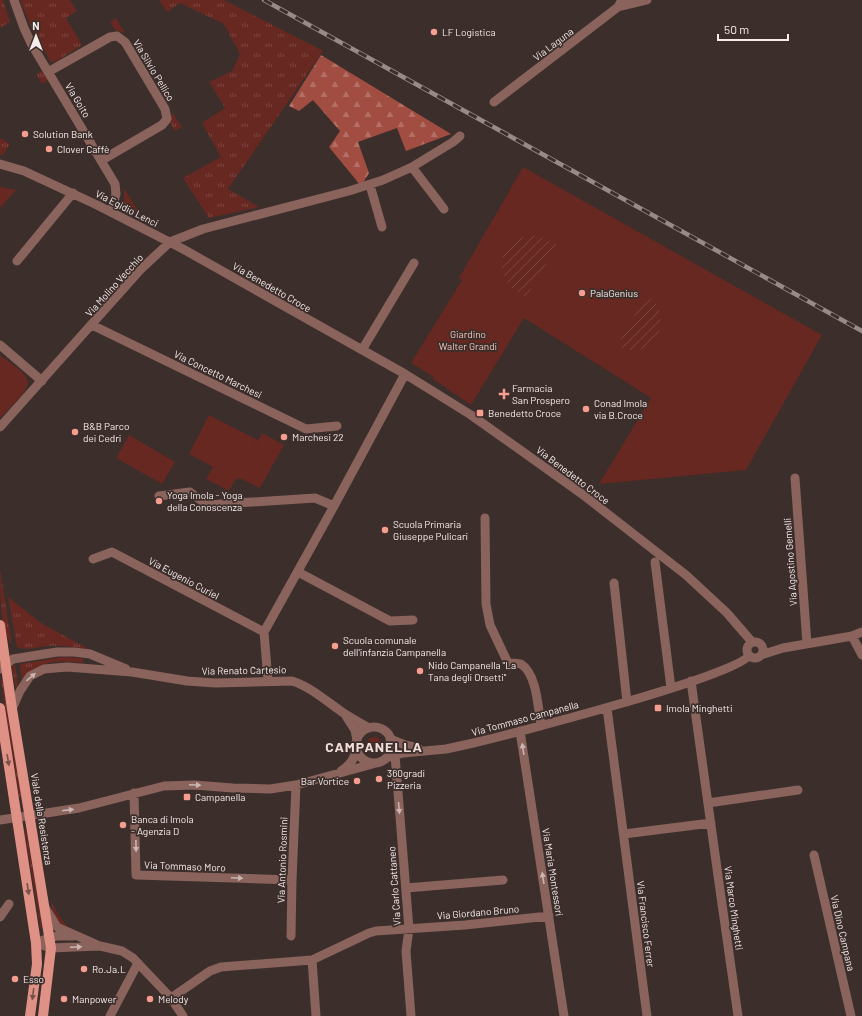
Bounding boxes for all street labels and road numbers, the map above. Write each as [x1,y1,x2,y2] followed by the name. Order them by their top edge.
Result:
[530,25,576,63] street label: Via Laguna
[131,37,177,103] street label: Via Silvio Pellico
[63,80,93,120] street label: Via Goito
[94,187,160,229] street label: Via Egidio Lenci
[83,251,145,319] street label: Via Molino Vecchio
[231,260,313,314] street label: Via Benedetto Croce
[172,347,264,401] street label: Via Concetto Marchesi
[534,444,612,506] street label: Via Benedetto Croce
[781,518,799,606] street label: Via Agostino Gemelli
[147,554,221,602] street label: Via Eugenio Curiel
[201,663,287,677] street label: Via Renato Cartesio
[470,698,580,738] street label: Via Tommaso Campanella
[29,772,55,866] street label: Viale della Resistenza
[274,817,290,903] street label: Via Antonio Rosmini
[540,827,566,917] street label: Via Maria Montessori
[385,846,403,926] street label: Via Carlo Cattaneo
[144,859,226,873] street label: Via Tommaso Moro
[722,865,746,951] street label: Via Marco Minghetti
[635,880,657,968] street label: Via Francisco Ferrer
[828,894,858,972] street label: Via Dino Campana
[436,902,520,922] street label: Via Giordano Bruno

